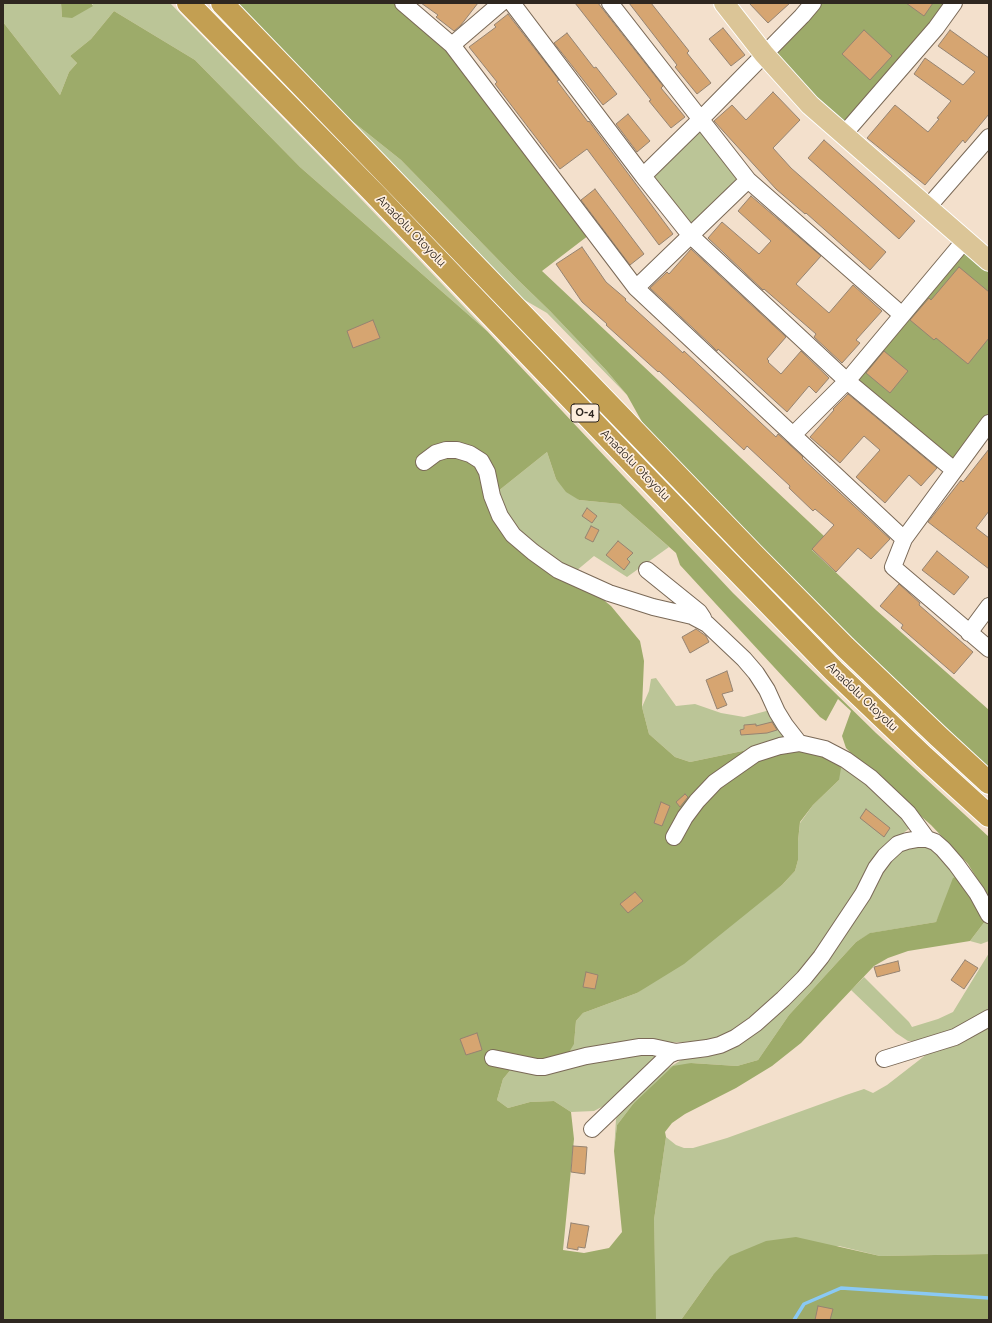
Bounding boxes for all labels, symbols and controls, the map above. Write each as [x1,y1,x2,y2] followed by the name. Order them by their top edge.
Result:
[373,192,449,270] street label: Anadolu Otoyolu
[571,404,599,422] road number: O-4
[597,426,673,504] street label: Anadolu Otoyolu
[823,659,901,735] street label: Anadolu Otoyolu

